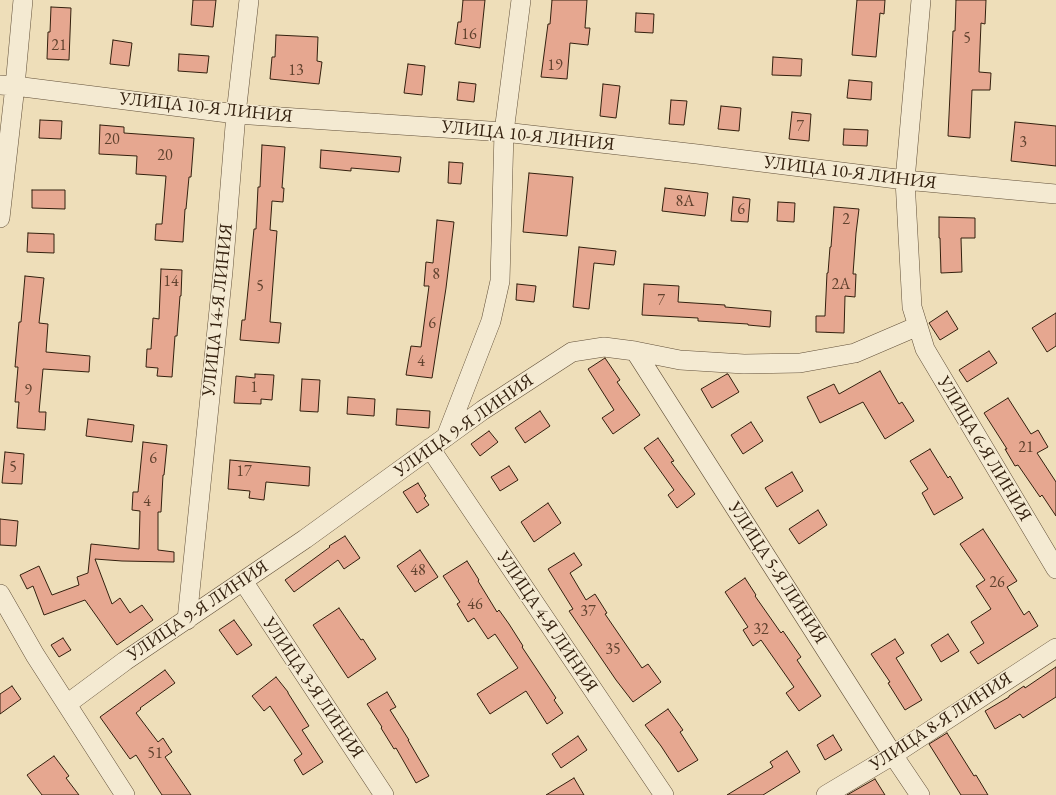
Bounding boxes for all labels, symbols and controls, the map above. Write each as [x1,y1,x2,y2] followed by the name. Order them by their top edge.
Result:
[461,25,477,45] house number: 16
[963,29,971,49] house number: 5
[51,36,67,56] house number: 21
[547,56,563,76] house number: 19
[288,61,304,81] house number: 13
[118,88,294,128] street label: УЛИЦА 10-Я ЛИНИЯ
[440,116,616,156] street label: УЛИЦА 10-Я ЛИНИЯ
[796,117,804,137] house number: 7
[104,130,120,150] house number: 20
[1019,133,1027,153] house number: 3
[157,146,173,166] house number: 20
[762,152,938,194] street label: УЛИЦА 10-Я ЛИНИЯ
[676,192,694,212] house number: 8А
[737,200,745,220] house number: 6
[842,210,850,230] house number: 2
[198,222,238,398] street label: УЛИЦА 14-Я ЛИНИЯ
[432,265,440,285] house number: 8
[163,272,179,292] house number: 14
[832,275,850,295] house number: 2А
[256,277,264,297] house number: 5
[657,291,665,311] house number: 7
[428,314,436,334] house number: 6
[417,352,425,372] house number: 4
[390,370,538,482] street label: УЛИЦА 9-Я ЛИНИЯ
[932,373,1036,525] street label: УЛИЦА 6-Я ЛИНИЯ
[250,378,258,398] house number: 1
[24,381,32,401] house number: 9
[1018,438,1034,458] house number: 21
[149,449,157,469] house number: 6
[9,458,17,478] house number: 5
[236,462,252,482] house number: 17
[143,492,151,512] house number: 4
[723,498,831,648] street label: УЛИЦА 5-Я ЛИНИЯ
[492,548,602,696] street label: УЛИЦА 4-Я ЛИНИЯ
[124,556,272,666] street label: УЛИЦА 9-Я ЛИНИЯ
[410,561,426,581] house number: 48
[989,573,1005,593] house number: 26
[467,595,483,615] house number: 46
[580,602,596,622] house number: 37
[258,614,368,762] street label: УЛИЦА 3-Я ЛИНИЯ
[753,620,769,640] house number: 32
[605,640,621,660] house number: 35
[866,668,1016,776] street label: УЛИЦА 8-Я ЛИНИЯ
[147,744,163,764] house number: 51

